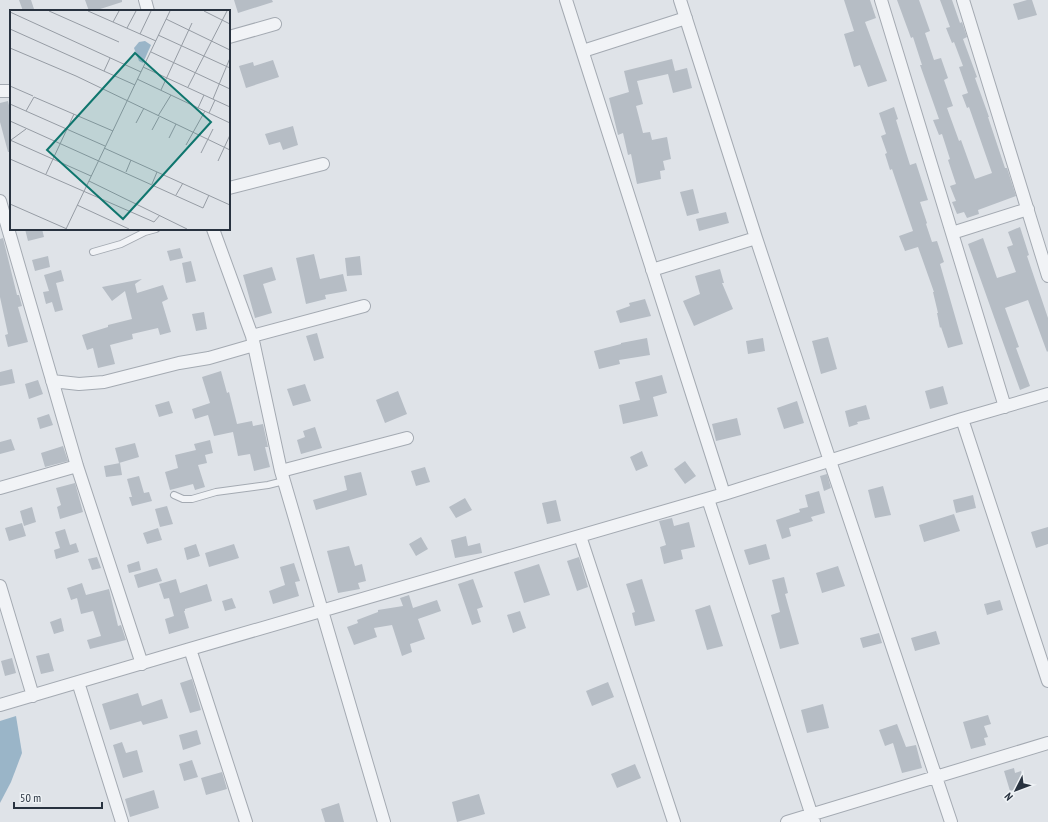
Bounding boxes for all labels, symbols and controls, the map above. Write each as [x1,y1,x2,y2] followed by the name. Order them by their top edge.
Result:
[10,10,230,230] inset map
[996,770,1036,810] north arrow
[14,784,102,810] scale bar
[20,790,41,805] text: 50 m
[1001,790,1016,804] text: N

